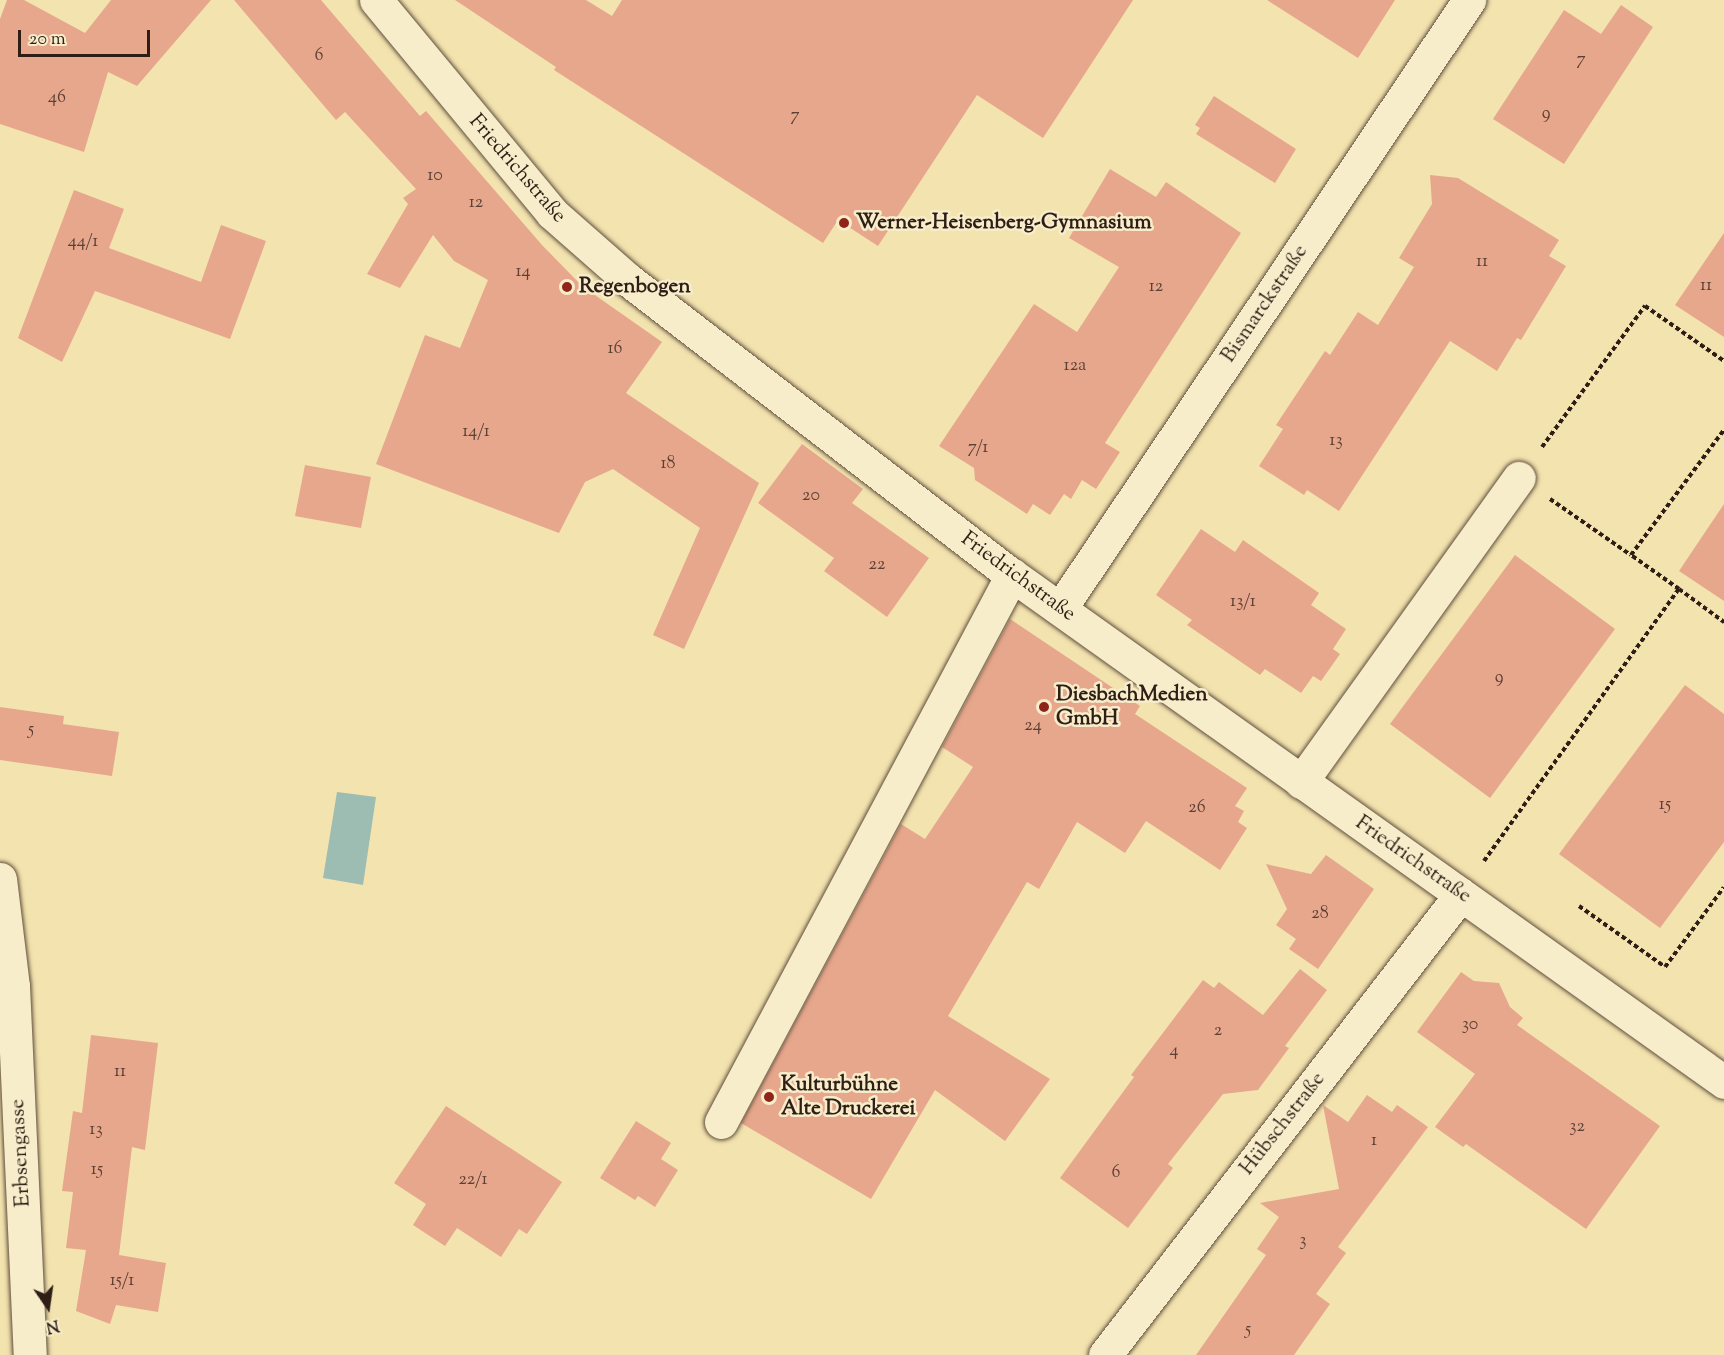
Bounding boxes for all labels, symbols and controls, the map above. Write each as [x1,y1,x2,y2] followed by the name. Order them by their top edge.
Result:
[21,18,153,56] scale bar
[29,27,66,53] text: 20 m
[315,45,323,67] house number: 6
[1576,49,1586,71] house number: 7
[48,87,66,109] house number: 46
[1542,103,1550,125] house number: 9
[790,105,800,127] house number: 7
[463,109,571,229] street label: Friedrichstraße
[427,165,443,187] house number: 10
[469,192,483,214] house number: 12
[856,210,1152,236] place label: Werner-Heisenberg-Gymnasium
[837,216,851,230] marker: Werner-Heisenberg-Gymnasium
[68,231,98,253] house number: 44/1
[1216,240,1314,368] street label: Bismarckstraße
[1476,251,1488,273] house number: 11
[515,261,531,283] house number: 14
[579,274,691,300] place label: Regenbogen
[1700,275,1712,297] house number: 11
[1149,276,1163,298] house number: 12
[560,280,574,294] marker: Regenbogen
[607,338,623,360] house number: 16
[1064,355,1086,377] house number: 12a
[462,421,490,443] house number: 14/1
[1329,430,1343,452] house number: 13
[968,437,988,459] house number: 7/1
[660,453,676,475] house number: 18
[802,485,820,507] house number: 20
[956,527,1080,627] street label: Friedrichstraße
[869,554,885,576] house number: 22
[1230,591,1256,613] house number: 13/1
[1495,667,1503,689] house number: 9
[1056,682,1208,732] place label: DiesbachMedien GmbH
[1037,700,1051,714] marker: DiesbachMedien GmbH
[1024,715,1042,737] house number: 24
[28,719,34,741] house number: 5
[1659,794,1671,816] house number: 15
[1188,797,1206,819] house number: 26
[1350,811,1476,909] street label: Friedrichstraße
[1311,903,1329,925] house number: 28
[1462,1014,1478,1036] house number: 30
[1214,1020,1222,1042] house number: 2
[1169,1040,1179,1062] house number: 4
[114,1061,126,1083] house number: 11
[1235,1067,1331,1181] street label: Hübschstraße
[781,1072,916,1122] place label: Kulturbühne Alte Druckerei
[762,1090,776,1104] marker: Kulturbühne Alte Druckerei
[6,1098,36,1208] street label: Erbsengasse
[1569,1116,1585,1138] house number: 32
[89,1119,103,1141] house number: 13
[1371,1130,1377,1152] house number: 1
[91,1159,103,1181] house number: 15
[1112,1162,1120,1184] house number: 6
[458,1169,488,1191] house number: 22/1
[1299,1230,1307,1252] house number: 3
[110,1270,134,1292] house number: 15/1
[18,1277,78,1337] north arrow
[43,1312,61,1338] text: N
[1245,1319,1251,1341] house number: 5

